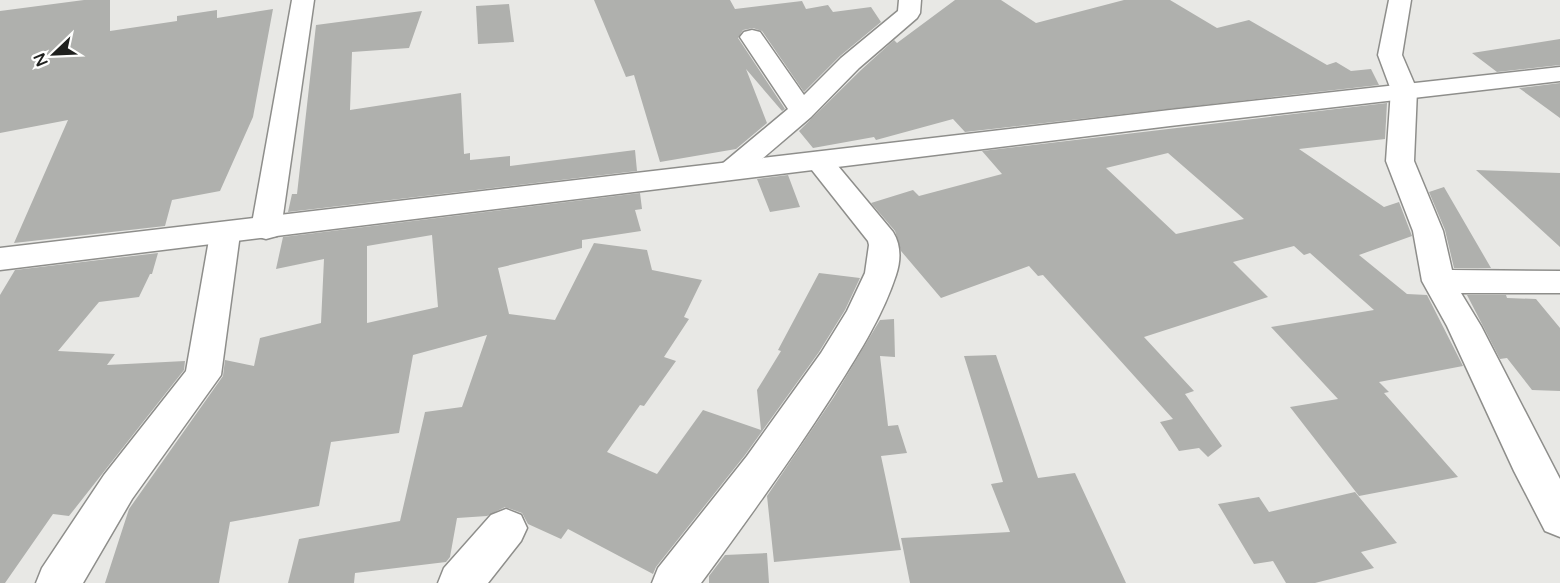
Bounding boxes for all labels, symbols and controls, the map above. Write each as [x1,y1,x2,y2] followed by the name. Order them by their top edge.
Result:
[24,24,84,84] north arrow
[29,50,53,69] text: N

